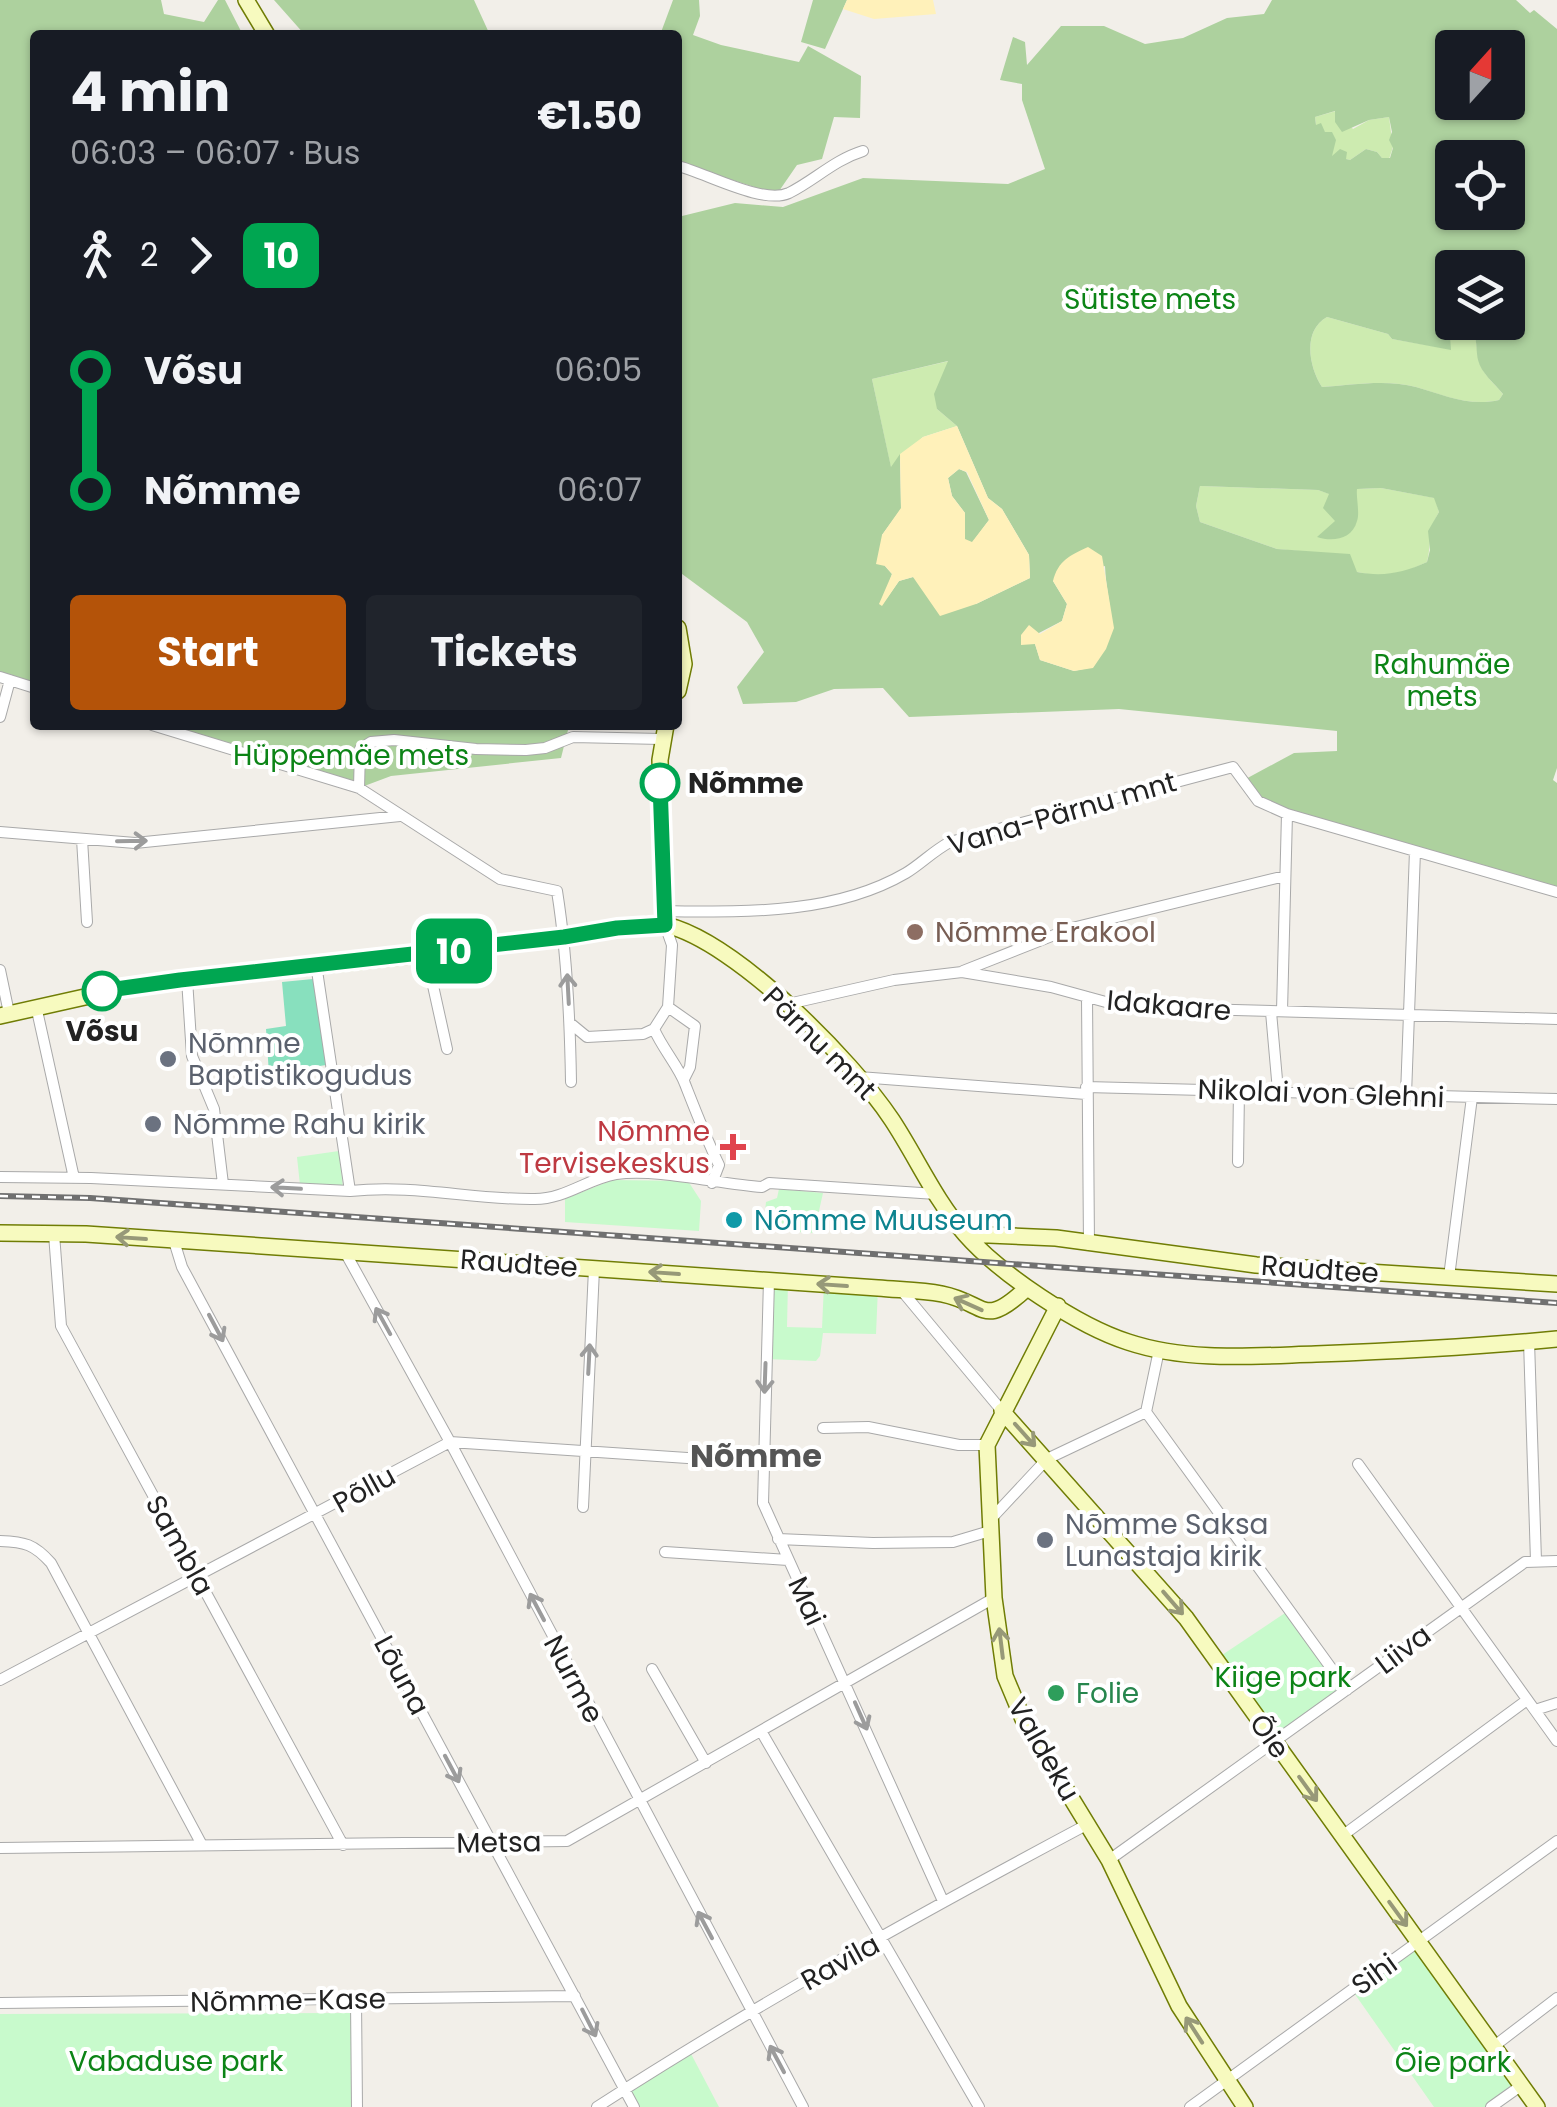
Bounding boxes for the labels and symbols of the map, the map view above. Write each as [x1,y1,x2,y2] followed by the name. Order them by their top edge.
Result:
[1435,30,1525,120] north arrow
[1064,280,1236,319] park label: Sütiste mets
[1374,645,1510,716] park label: Rahumäe mets
[233,736,469,775] park label: Hüppemäe mets
[943,762,1181,865] street label: Vana-Pärnu mnt
[641,764,679,802] marker: Nõmme
[688,764,803,803] place label: Nõmme
[115,832,148,851] one-way arrow
[935,913,1156,952] place label: Nõmme Erakool
[409,918,499,984] line badge: 10
[904,921,926,943] marker: Nõmme Erakool
[83,972,121,1010] marker: Võsu
[558,973,577,1005] one-way arrow
[754,978,885,1109] street label: Pärnu mnt
[1105,981,1233,1030] street label: Idakaare
[66,1012,138,1051] place label: Võsu
[188,1024,412,1095] place label: Nõmme Baptistikogudus
[157,1048,179,1070] marker: Nõmme Baptistikogudus
[1197,1070,1445,1117] street label: Nikolai von Glehni
[173,1105,426,1144] place label: Nõmme Rahu kirik
[519,1112,710,1183] place label: Nõmme Tervisekeskus
[142,1113,164,1135] marker: Nõmme Rahu kirik
[720,1134,746,1160] marker: Nõmme Tervisekeskus
[271,1178,303,1197] one-way arrow
[754,1201,1013,1240] place label: Nõmme Muuseum
[723,1209,745,1231] marker: Nõmme Muuseum
[115,1228,147,1247] one-way arrow
[459,1240,579,1287] street label: Raudtee
[1260,1246,1380,1293] street label: Raudtee
[649,1263,681,1282] one-way arrow
[817,1275,849,1294] one-way arrow
[954,1294,984,1312] one-way arrow
[372,1307,392,1336] one-way arrow
[206,1313,226,1343] one-way arrow
[580,1344,599,1376] one-way arrow
[756,1361,775,1393] one-way arrow
[1013,1422,1036,1447] one-way arrow
[690,1433,822,1478] district label: Nõmme
[326,1456,402,1522] street label: Põllu
[136,1488,223,1602] street label: Sambla
[1065,1505,1268,1576] place label: Nõmme Saksa Lunastaja kirik
[1034,1529,1056,1551] marker: Nõmme Saksa Lunastaja kirik
[778,1570,835,1632] street label: Mai
[1162,1590,1185,1615] one-way arrow
[526,1593,546,1623] one-way arrow
[1367,1616,1439,1683] street label: Liiva
[534,1628,613,1730] street label: Nurme
[991,1628,1010,1660] one-way arrow
[364,1629,439,1722] street label: Lõuna
[1214,1658,1352,1697] park label: Kiige park
[1076,1674,1139,1713] place label: Folie
[1045,1682,1067,1704] marker: Folie
[998,1690,1089,1808] street label: Valdeku
[853,1700,871,1731] one-way arrow
[1240,1706,1299,1766] street label: Õie
[443,1753,463,1783] one-way arrow
[1297,1775,1318,1802] one-way arrow
[456,1822,542,1863] street label: Metsa
[1387,1900,1408,1927] one-way arrow
[695,1911,714,1941] one-way arrow
[794,1925,887,2000] street label: Ravila
[1343,1944,1405,2004] street label: Sihi
[190,1979,386,2022] street label: Nõmme-Kase
[580,2007,599,2037] one-way arrow
[1184,2016,1205,2044] one-way arrow
[69,2042,284,2081] park label: Vabaduse park
[1395,2043,1512,2082] park label: Õie park
[767,2045,786,2074] one-way arrow

